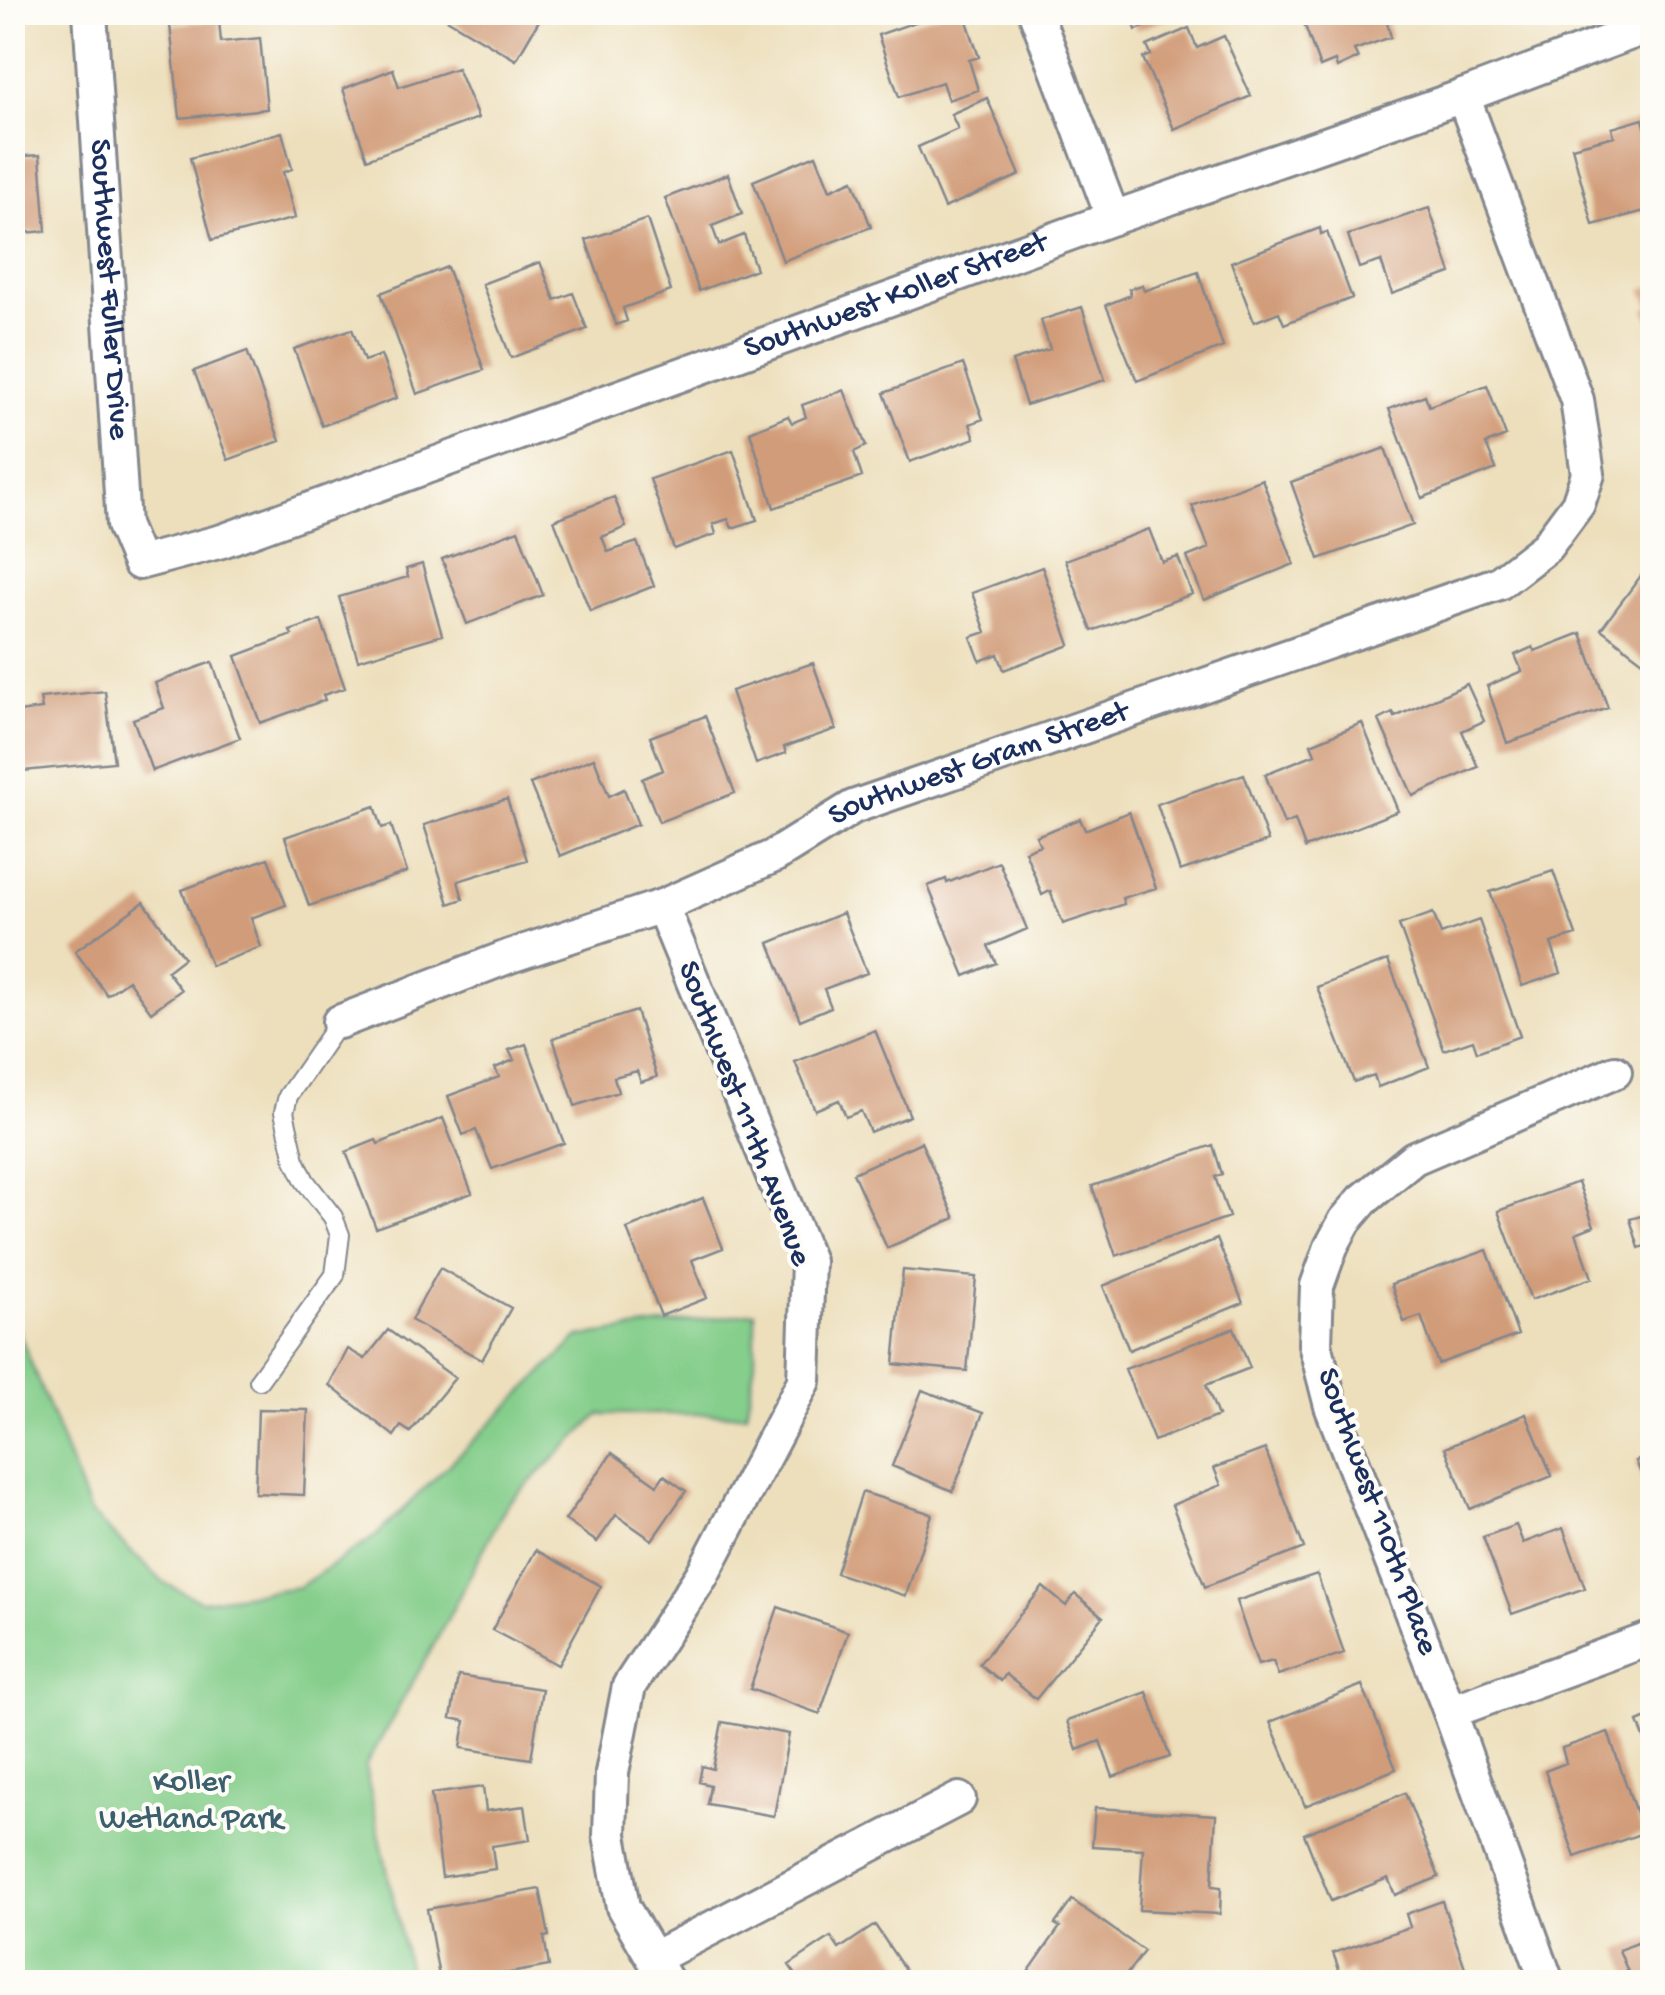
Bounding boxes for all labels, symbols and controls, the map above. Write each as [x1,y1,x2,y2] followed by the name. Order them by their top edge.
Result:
[79,138,137,441] street label: Southwest Fuller Drive
[739,223,1055,369] street label: Southwest Koller Street
[822,693,1137,836] street label: Southwest Gram Street
[667,956,819,1272] street label: Southwest 111th Avenue
[1306,1364,1446,1661] street label: Southwest 110th Place
[99,1765,286,1840] park label: Koller Wetland Park

